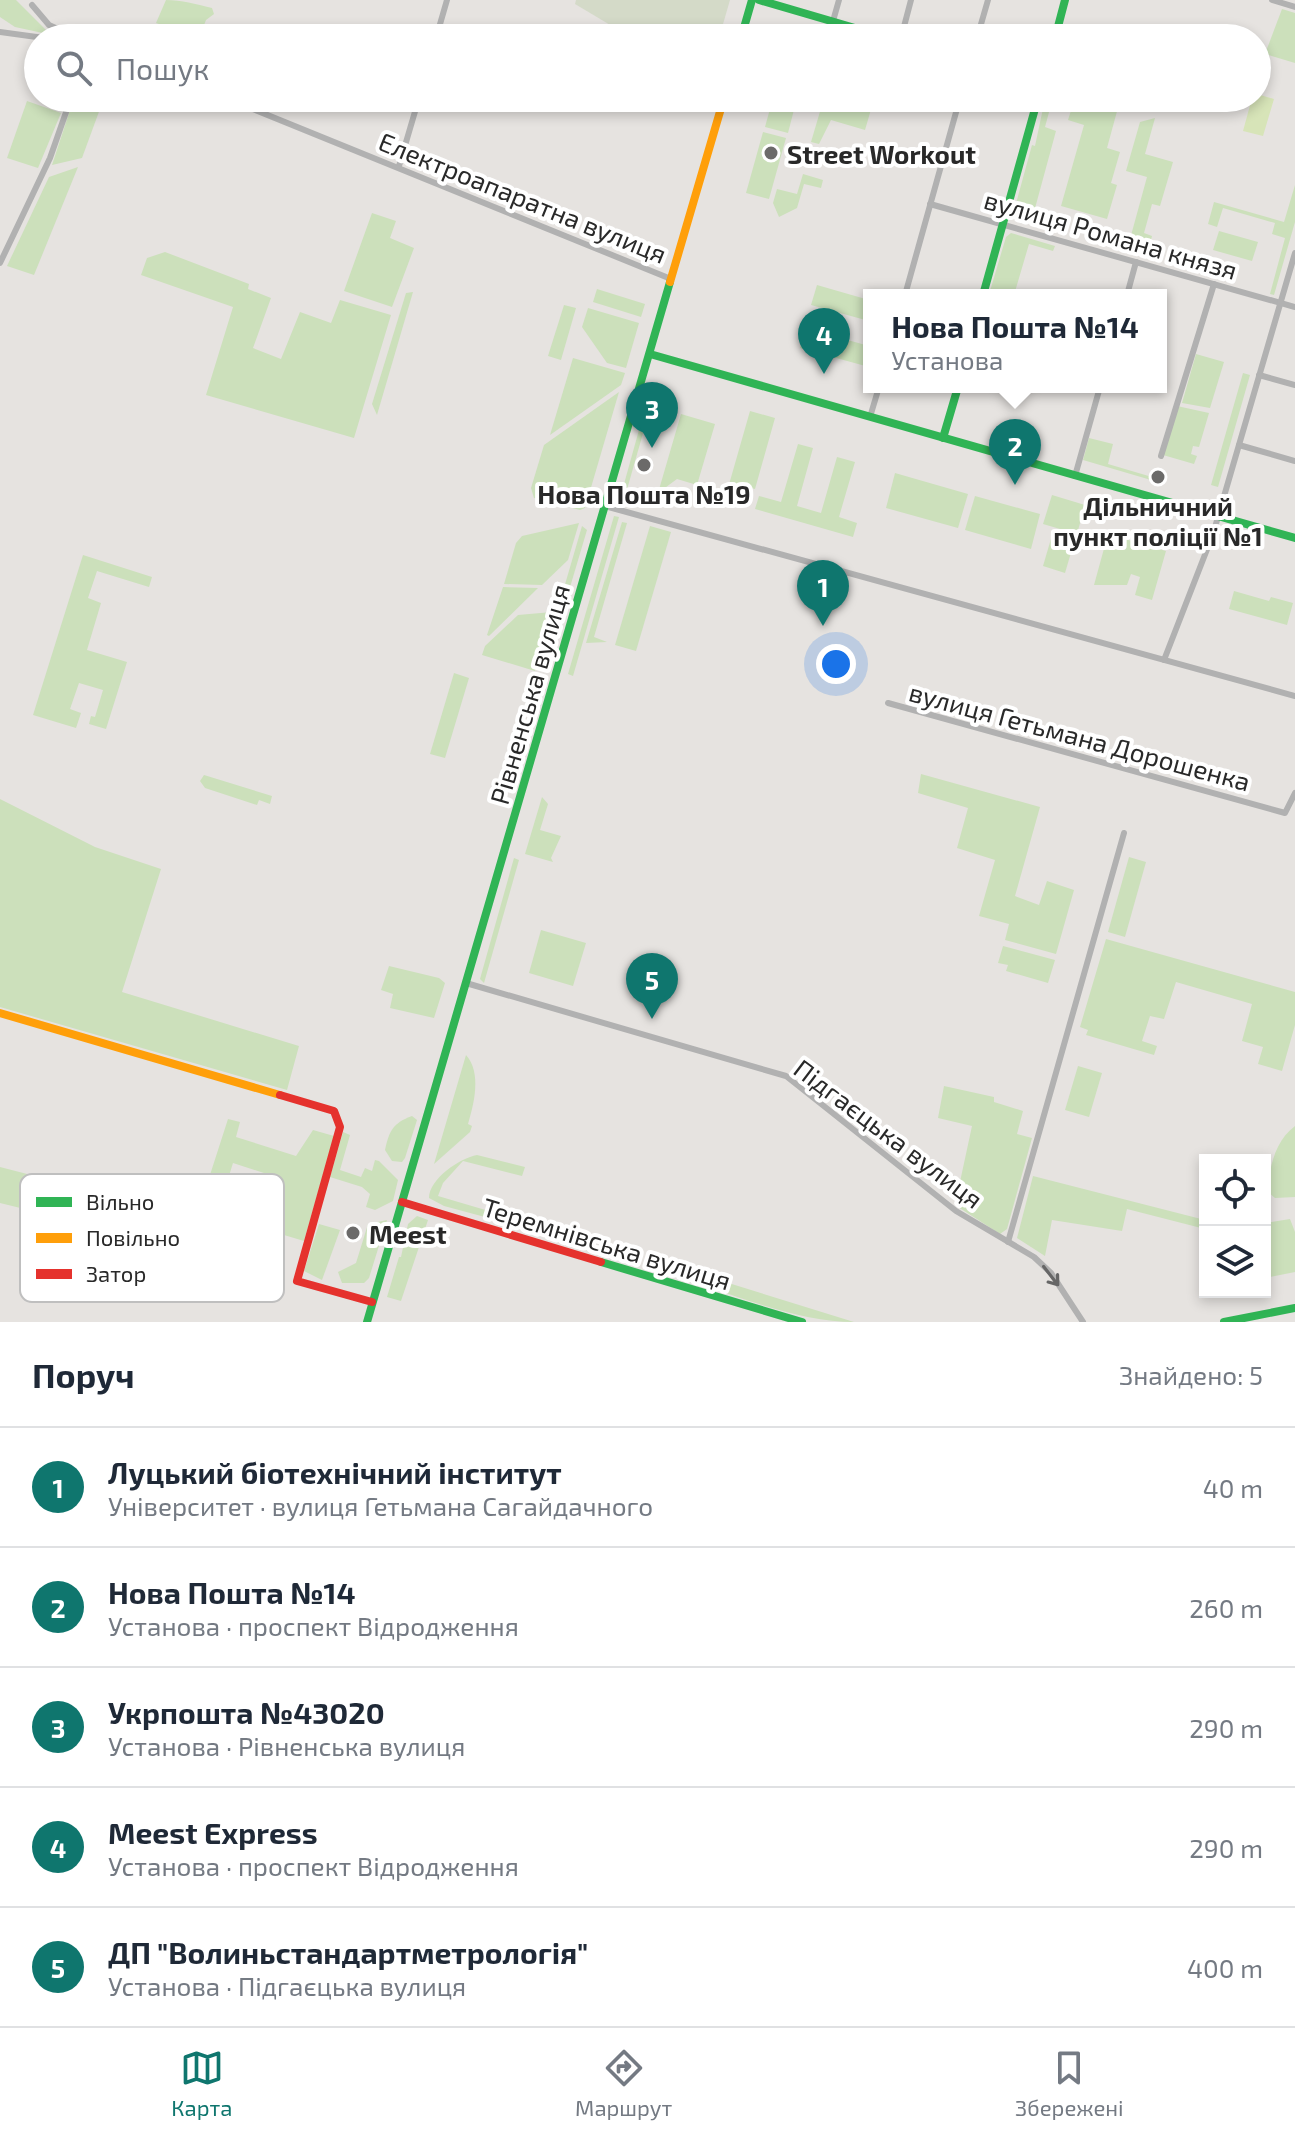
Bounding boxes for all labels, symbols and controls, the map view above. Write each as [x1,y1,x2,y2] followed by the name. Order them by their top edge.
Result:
[24,24,1271,112] search box
[52,46,96,90] icon: search
[116,50,209,86] text: Пошук
[374,125,671,270] street label: Електроапаратна вулиця
[787,138,976,169] place label: Street Workout
[762,144,780,162] marker: Street Workout
[981,183,1241,286] street label: вулиця Романа князя
[863,289,1167,393] popup
[798,308,850,374] pin: 4
[891,308,1139,344] text: Нова Пошта №14
[891,344,1003,375] text: Установа
[626,382,678,448] pin: 3
[989,419,1041,485] pin: 2
[635,456,653,474] marker: Нова Пошта №19
[1149,468,1167,486] marker: Дільничний пункт поліції №1
[537,478,751,509] place label: Нова Пошта №19
[1053,490,1263,551] place label: Дільничний пункт поліції №1
[797,560,849,626] pin: 1
[483,580,576,808] street label: Рівненська вулиця
[816,644,856,684] your location
[906,675,1254,797] street label: вулиця Гетьмана Дорошенка
[626,953,678,1019] pin: 5
[788,1052,989,1215] street label: Підгаєцька вулиця
[1199,1154,1271,1298] map controls
[1199,1154,1271,1226] button: locate
[20,1174,284,1302] legend
[86,1188,154,1214] text: Вільно
[479,1190,735,1296] street label: Теремнівська вулиця
[369,1218,447,1249] place label: Meest
[86,1224,180,1250] text: Повільно
[344,1224,362,1242] marker: Meest
[1199,1226,1271,1298] button: layers
[86,1260,146,1286] text: Затор
[1043,1265,1060,1286] one-way arrow
[32,1354,135,1395] text: Поруч
[1119,1359,1263,1390] text: Знайдено: 5
[108,1454,562,1490] text: Луцький біотехнічний інститут
[52,1472,64,1503] text: 1
[1203,1472,1263,1503] text: 40 m
[108,1490,653,1521] text: Університет · вулиця Гетьмана Сагайдачного
[108,1574,356,1610] text: Нова Пошта №14
[50,1592,66,1623] text: 2
[1189,1592,1263,1623] text: 260 m
[108,1610,519,1641] text: Установа · проспект Відродження
[108,1694,385,1730] text: Укрпошта №43020
[51,1712,65,1743] text: 3
[1189,1712,1263,1743] text: 290 m
[108,1730,465,1761] text: Установа · Рівненська вулиця
[108,1814,318,1850] text: Meest Express
[50,1832,66,1863] text: 4
[1189,1832,1263,1863] text: 290 m
[108,1850,519,1881] text: Установа · проспект Відродження
[108,1934,588,1970] text: ДП "Волиньстандартметрологія"
[51,1952,65,1983] text: 5
[1187,1952,1263,1983] text: 400 m
[108,1970,466,2001] text: Установа · Підгаєцька вулиця
[171,2046,232,2120] tab: Карта
[575,2046,672,2120] tab: Маршрут
[1015,2046,1124,2120] tab: Збережені

